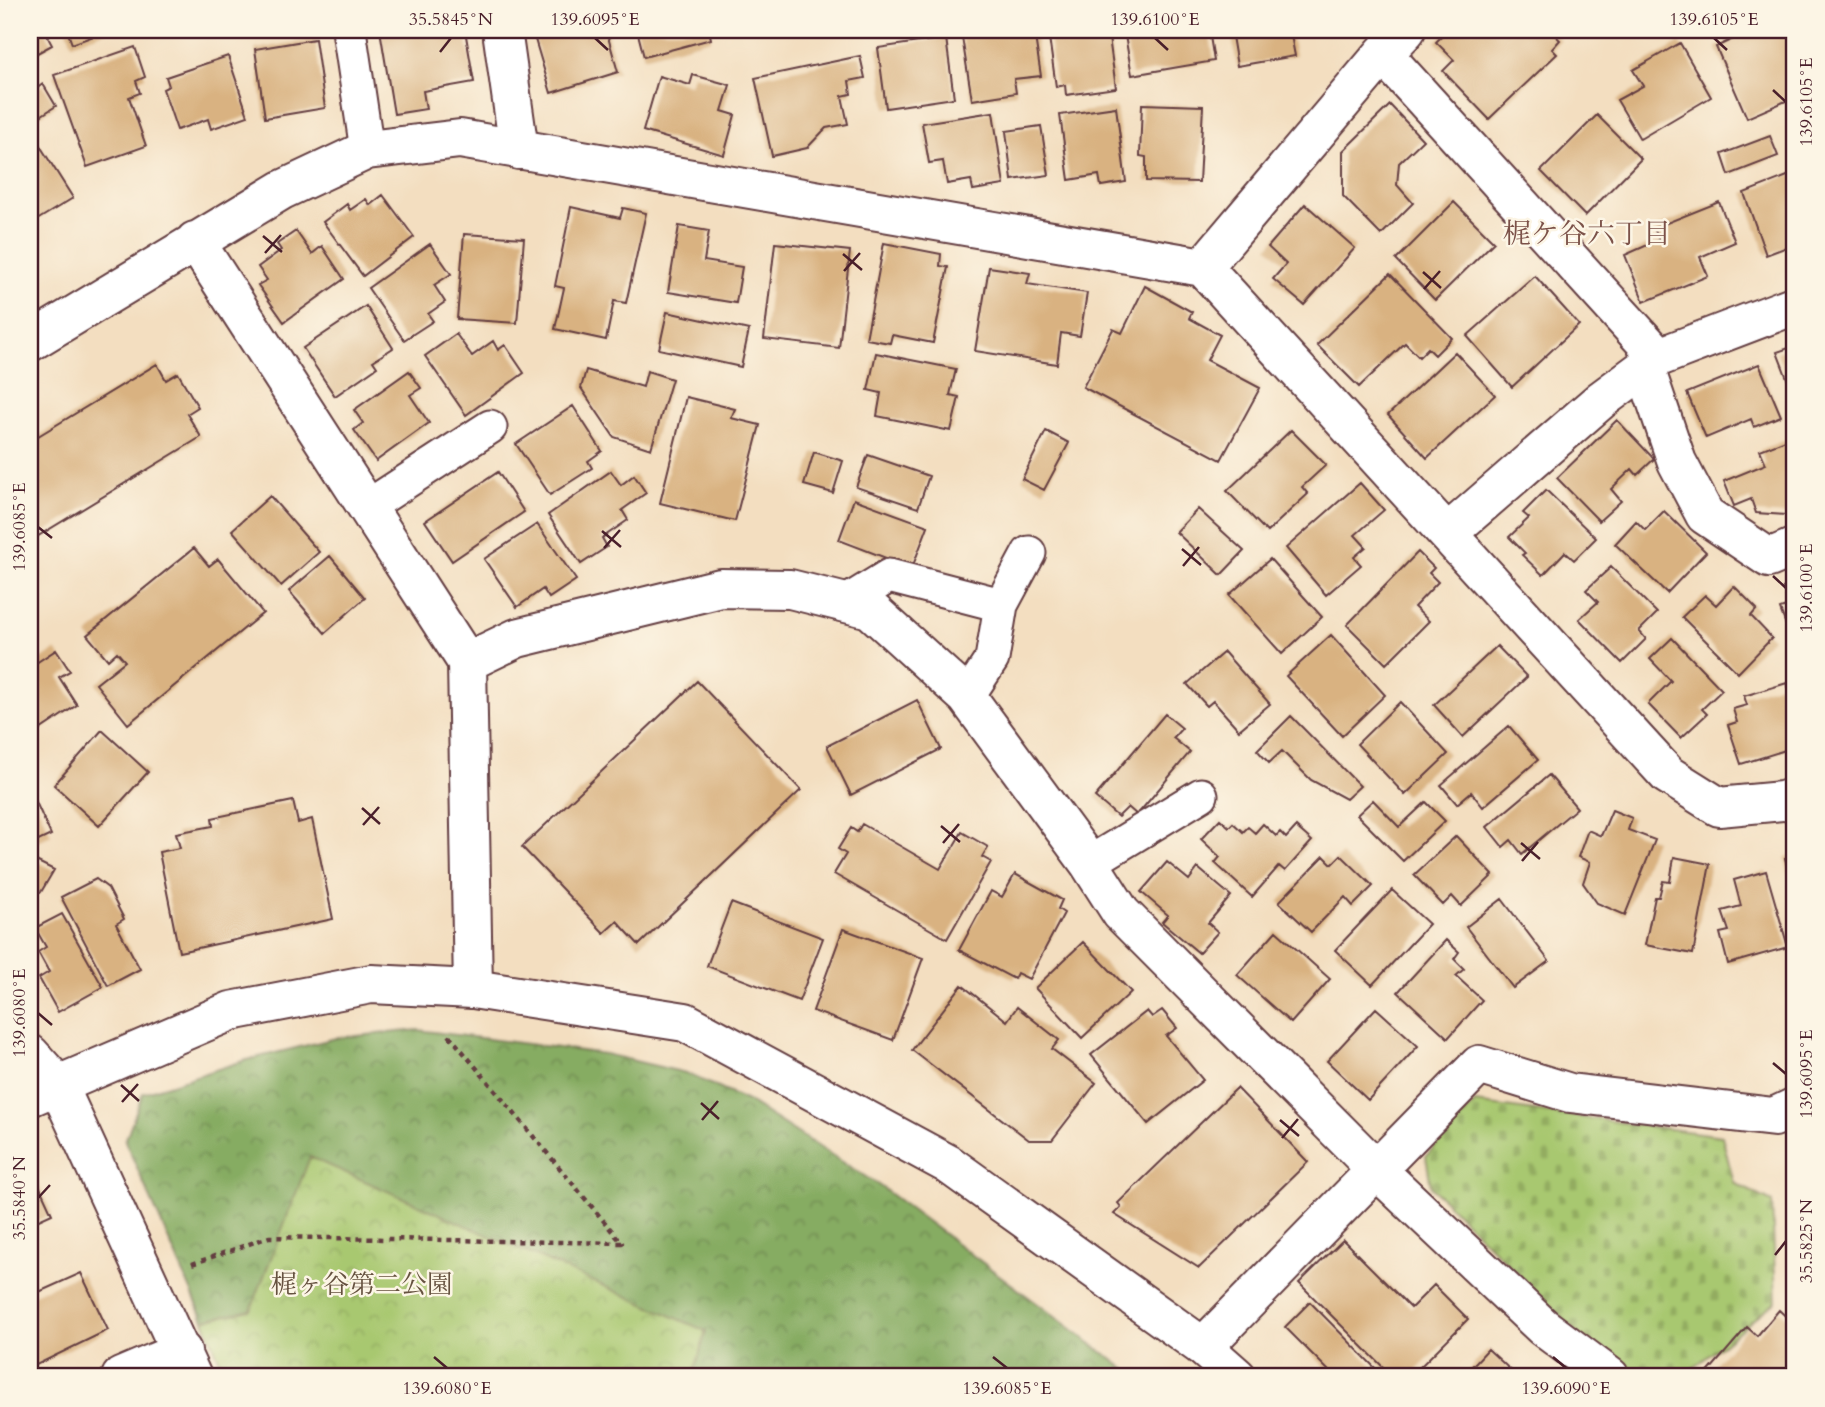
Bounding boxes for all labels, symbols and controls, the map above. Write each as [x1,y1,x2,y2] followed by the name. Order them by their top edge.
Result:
[409,7,494,32] text: 35.5845°N
[550,7,640,32] text: 139.6095°E
[1110,7,1200,32] text: 139.6100°E
[1669,7,1759,32] text: 139.6105°E
[1794,57,1819,147] text: 139.6105°E
[1503,215,1671,253] district label: 梶ケ谷六丁目
[7,482,32,572] text: 139.6085°E
[1794,543,1819,633] text: 139.6100°E
[7,968,32,1058] text: 139.6080°E
[1794,1029,1819,1119] text: 139.6095°E
[7,1155,32,1240] text: 35.5840°N
[1794,1198,1819,1283] text: 35.5825°N
[271,1267,453,1302] park label: 梶ヶ谷第二公園
[402,1376,492,1401] text: 139.6080°E
[962,1376,1052,1401] text: 139.6085°E
[1521,1376,1611,1401] text: 139.6090°E

